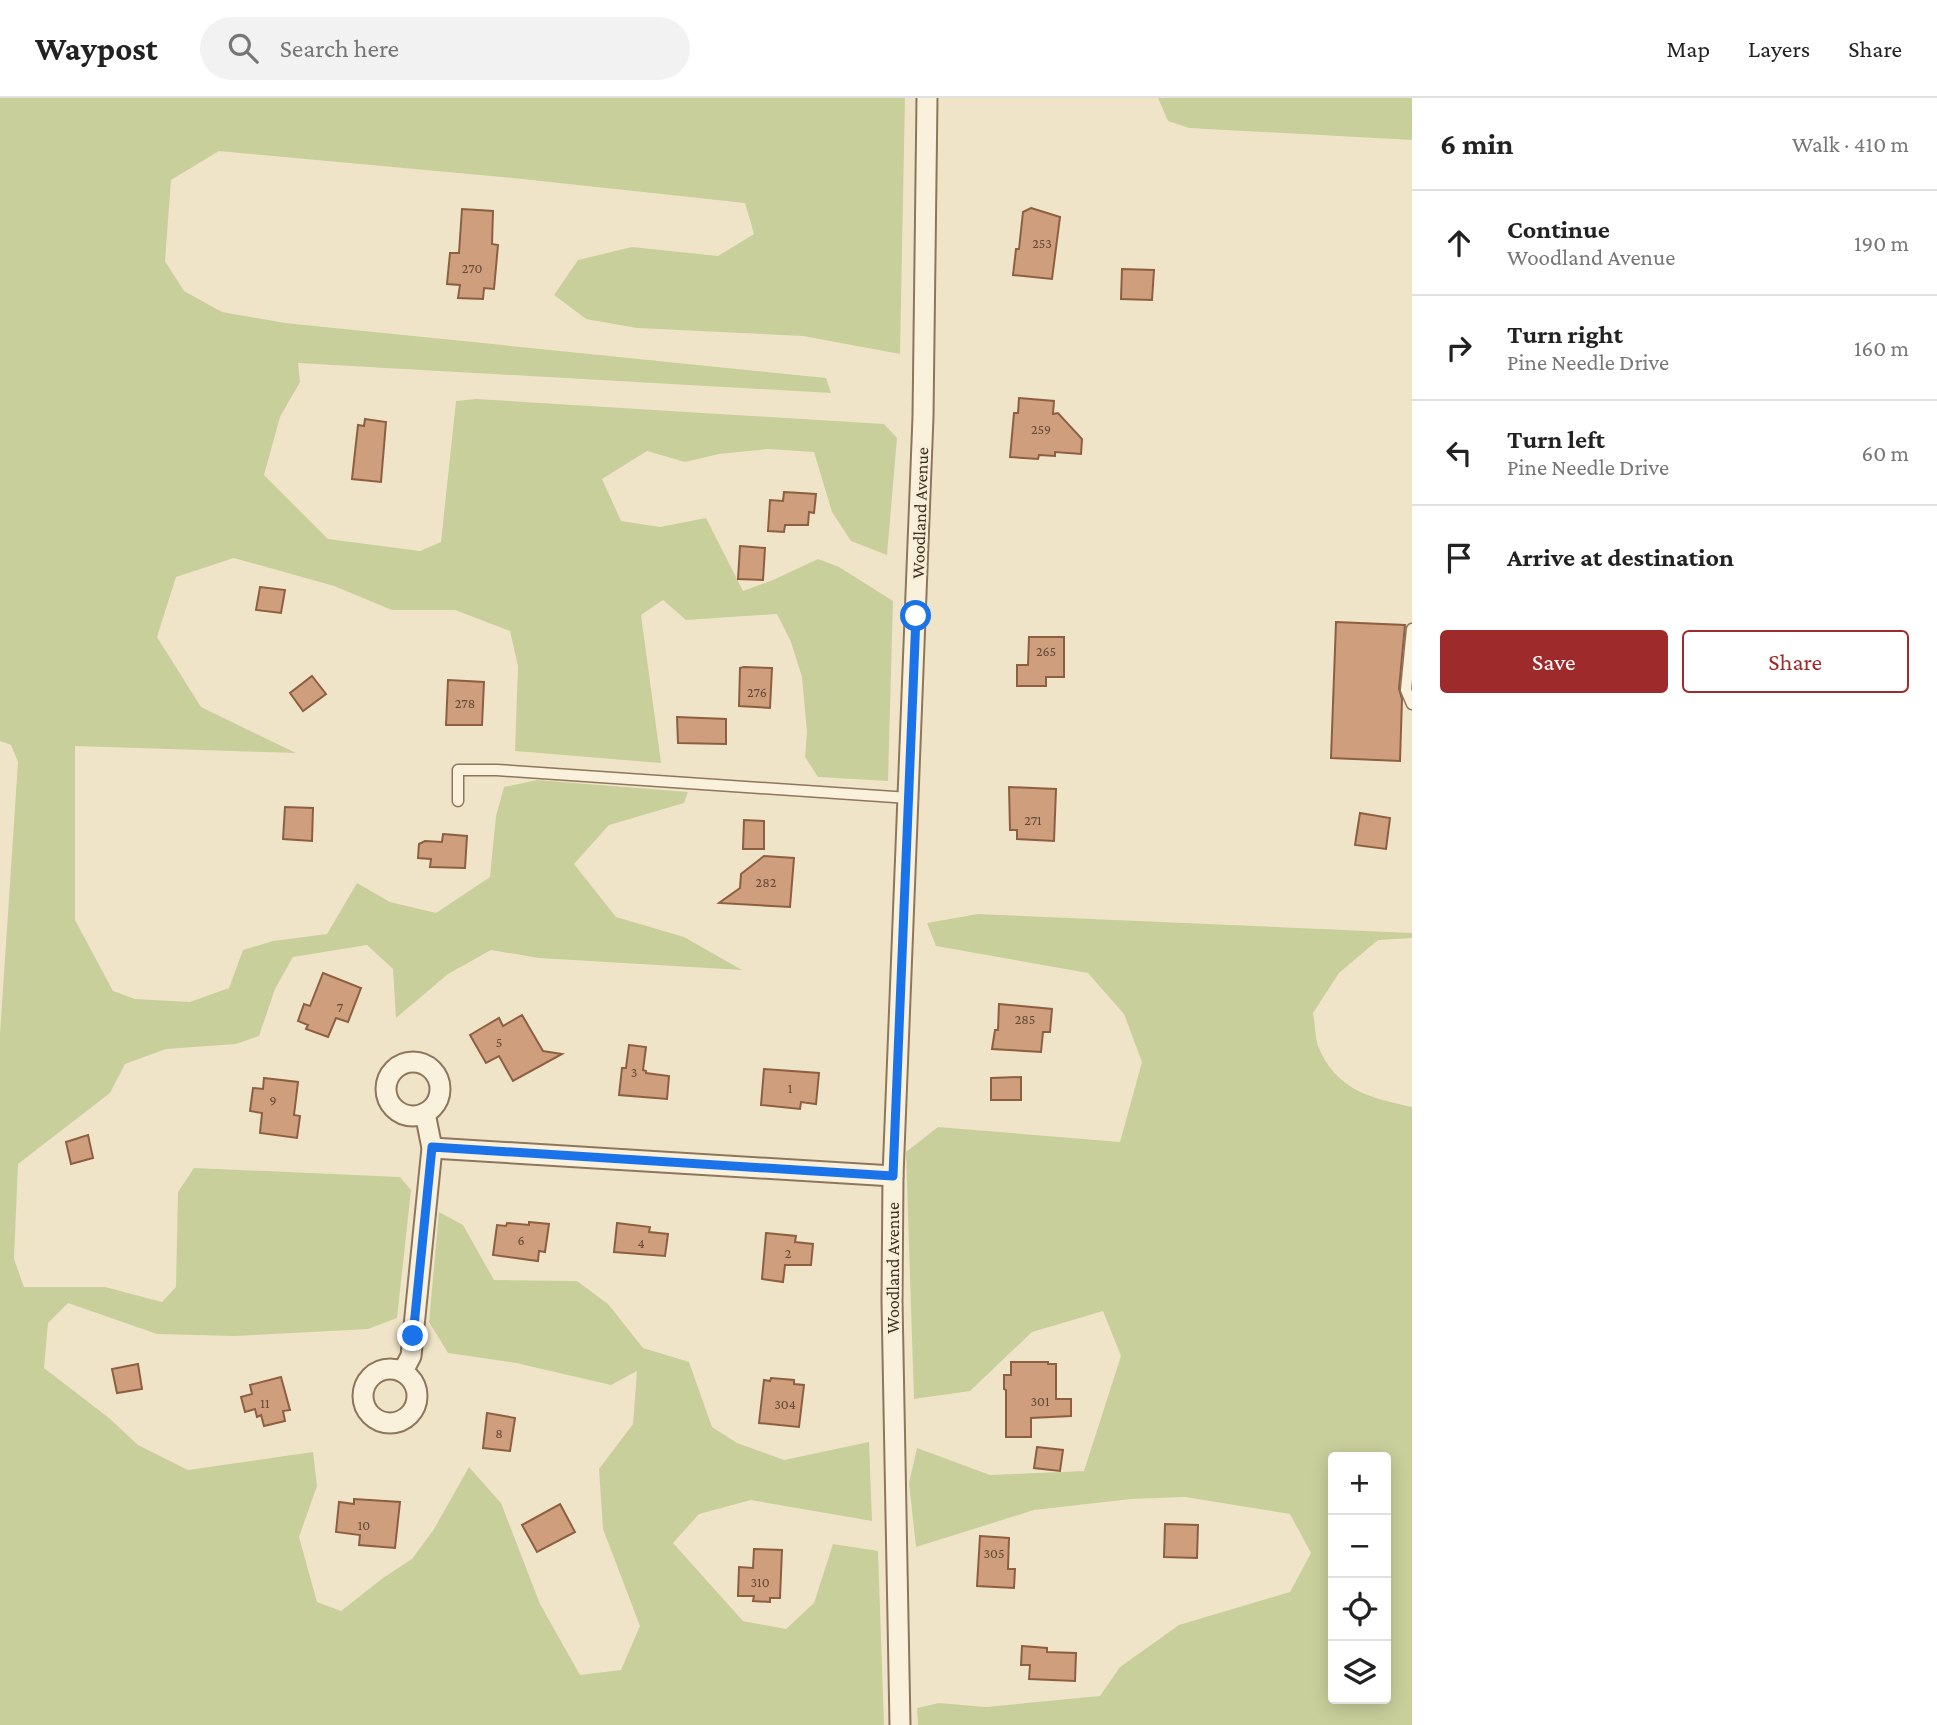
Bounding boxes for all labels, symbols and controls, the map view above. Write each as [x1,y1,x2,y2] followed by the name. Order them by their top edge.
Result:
[200,17,690,80] search box
[224,29,262,67] icon: search
[35,30,158,67] text: Waypost
[280,34,399,63] text: Search here
[1666,35,1710,62] text: Map
[1748,35,1810,62] text: Layers
[1848,35,1902,62] text: Share
[1440,127,1513,160] text: 6 min
[1792,131,1909,157] text: Walk · 410 m
[1507,215,1610,244] text: Continue
[1440,224,1478,262] icon: ahead
[1854,230,1909,256] text: 190 m
[1032,235,1052,251] house number: 253
[1507,244,1675,270] text: Woodland Avenue
[462,260,482,276] house number: 270
[1507,320,1623,349] text: Turn right
[1440,329,1478,367] icon: right
[1854,335,1909,361] text: 160 m
[1507,349,1669,375] text: Pine Needle Drive
[1031,421,1051,437] house number: 259
[1507,425,1605,454] text: Turn left
[1440,434,1478,472] icon: left
[1862,440,1909,466] text: 60 m
[908,447,932,579] street label: Woodland Avenue
[1507,454,1669,480] text: Pine Needle Drive
[1440,539,1478,577] icon: arrive
[1507,543,1734,572] text: Arrive at destination
[900,600,931,631] route start
[1440,630,1668,693] button: Save
[1682,630,1909,693] button: Share
[1036,643,1056,659] house number: 265
[747,684,767,700] house number: 276
[455,695,475,711] house number: 278
[1024,812,1042,828] house number: 271
[756,874,777,890] house number: 282
[337,999,344,1015] house number: 7
[1015,1011,1035,1027] house number: 285
[496,1034,502,1050] house number: 5
[631,1064,637,1080] house number: 3
[788,1080,793,1096] house number: 1
[269,1092,277,1108] house number: 9
[883,1202,903,1334] street label: Woodland Avenue
[517,1232,525,1248] house number: 6
[637,1235,645,1251] house number: 4
[785,1245,792,1261] house number: 2
[397,1320,428,1351] route end
[1030,1393,1050,1409] house number: 301
[260,1395,270,1411] house number: 11
[774,1396,796,1412] house number: 304
[495,1425,503,1441] house number: 8
[1328,1452,1391,1704] map controls
[1328,1452,1391,1515] button: +
[1328,1515,1391,1578] button: −
[358,1517,370,1533] house number: 10
[983,1545,1005,1561] house number: 305
[750,1574,770,1590] house number: 310
[1328,1578,1391,1641] button: locate
[1328,1641,1391,1704] button: layers

